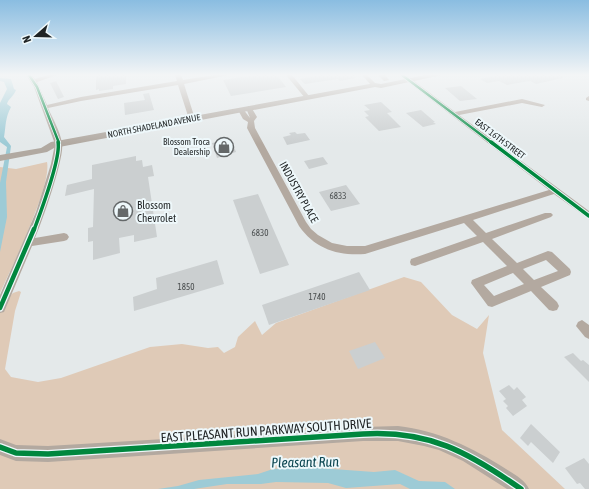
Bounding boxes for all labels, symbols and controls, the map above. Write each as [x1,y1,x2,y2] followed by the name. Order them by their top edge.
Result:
[16,16,56,56] north arrow
[20,34,33,45] text: N
[107,112,201,140] street label: NORTH SHADELAND AVENUE
[473,117,527,161] street label: EAST 16TH STREET
[213,136,235,158] shop icon: Blossom Troca Dealership
[163,137,210,157] place label: Blossom Troca Dealership
[277,159,321,225] street label: INDUSTRY PLACE
[330,191,346,201] house number: 6833
[137,199,176,224] place label: Blossom Chevrolet
[112,200,134,222] shop icon: Blossom Chevrolet
[252,228,268,238] house number: 6830
[178,282,194,292] house number: 1850
[309,292,325,302] house number: 1740
[160,416,372,445] street label: EAST PLEASANT RUN PARKWAY SOUTH DRIVE
[271,453,339,471] water label: Pleasant Run

